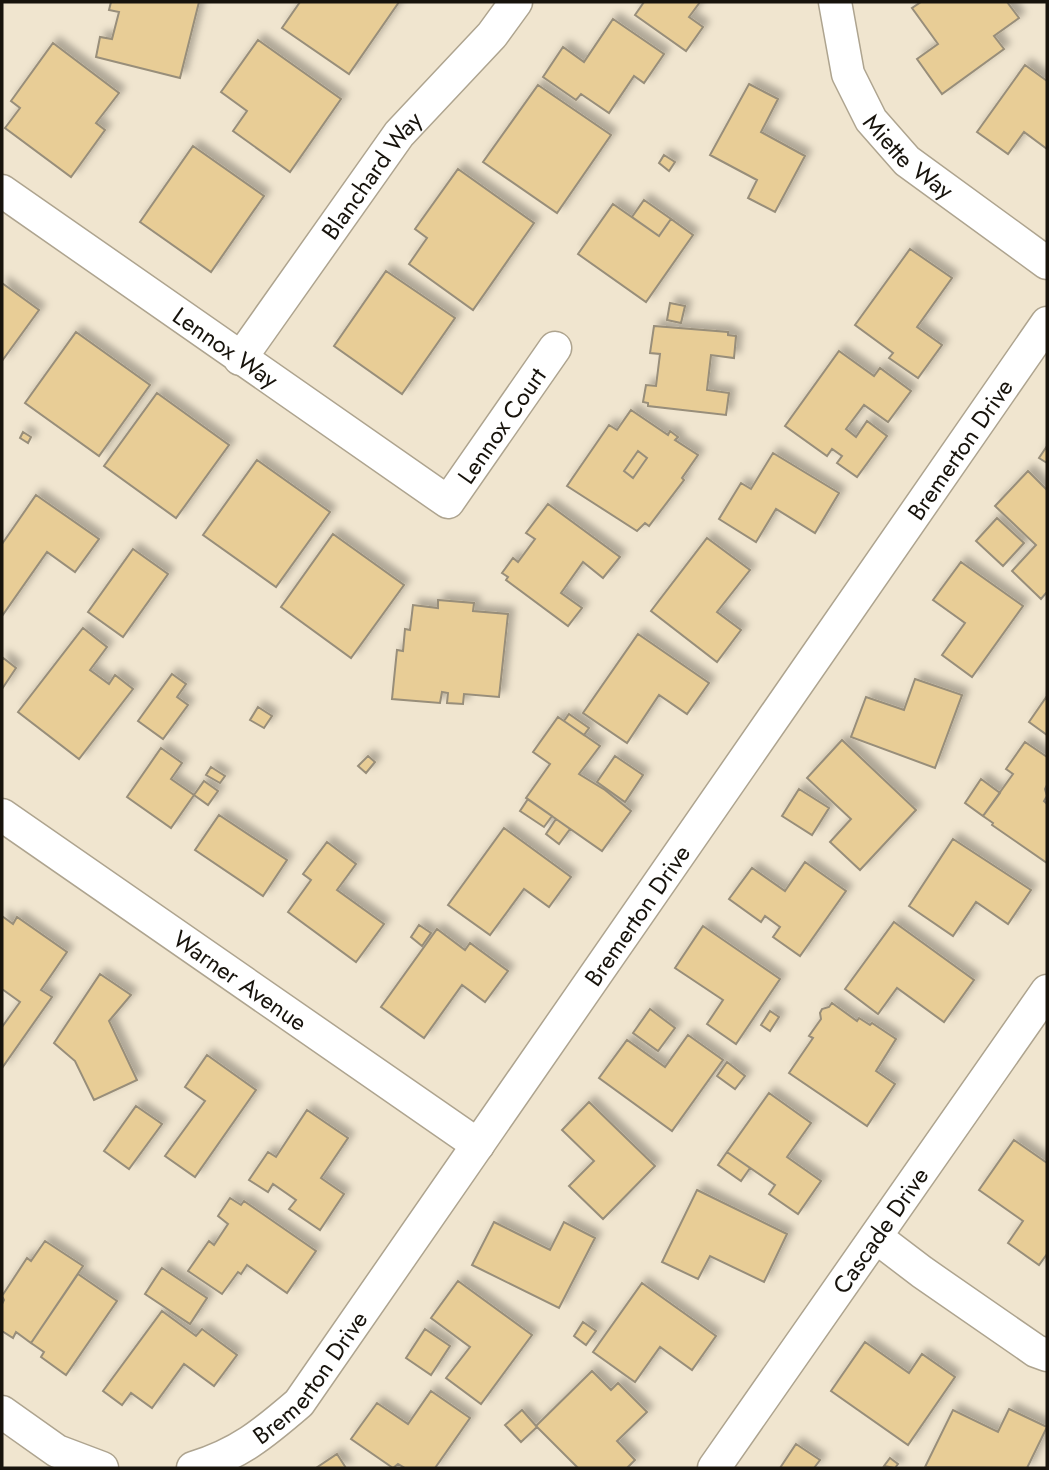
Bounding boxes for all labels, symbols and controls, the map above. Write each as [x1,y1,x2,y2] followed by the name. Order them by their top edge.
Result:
[312,103,430,246] street label: Blanchard Way
[855,106,961,207] street label: Miette Way
[166,298,286,397] street label: Lennox Way
[448,360,554,491] street label: Lennox Court
[898,371,1021,527] street label: Bremerton Drive
[576,837,698,993] street label: Bremerton Drive
[166,921,315,1039] street label: Warner Avenue
[823,1160,937,1301] street label: Cascade Drive
[245,1303,375,1452] street label: Bremerton Drive

